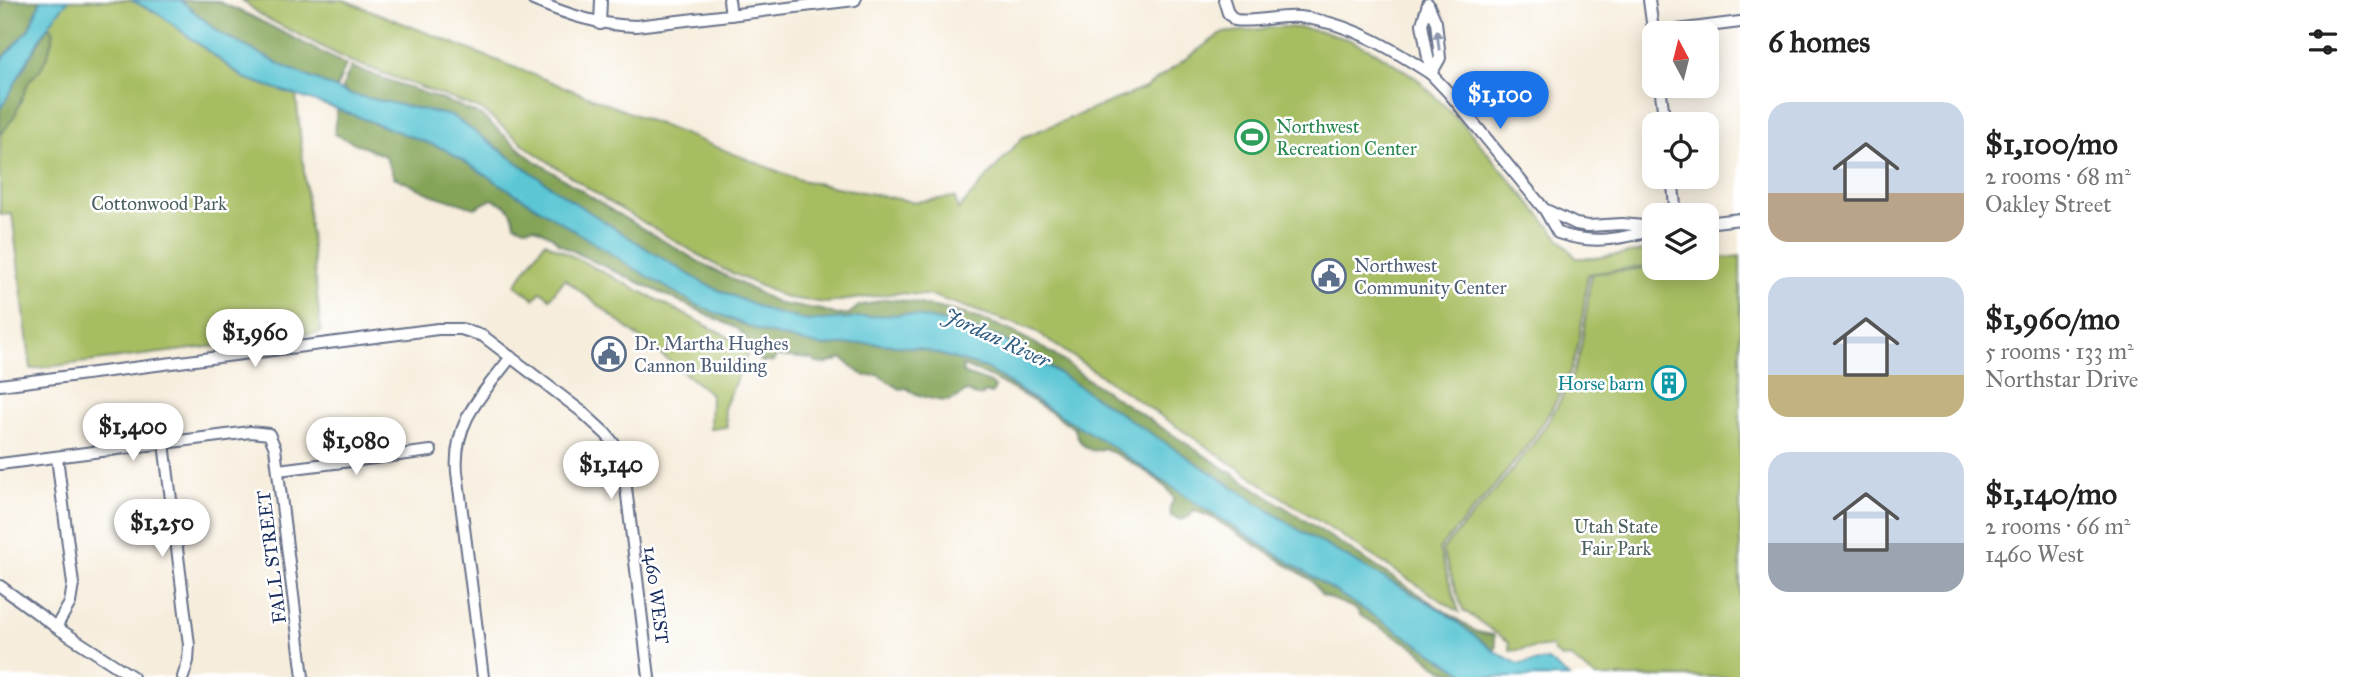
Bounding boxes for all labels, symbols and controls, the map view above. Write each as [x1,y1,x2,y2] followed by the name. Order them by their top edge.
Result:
[1642,21,1718,98] north arrow
[1642,21,1719,280] map controls
[2304,23,2342,61] icon: filters
[1768,24,1870,60] text: 6 homes
[1432,28,1443,50] one-way arrow
[1443,72,1557,131] pin: $1,100
[1468,80,1532,108] text: $1,100
[1642,112,1719,189] button: locate
[1276,115,1418,160] place label: Northwest Recreation Center
[1233,118,1271,156] sports icon: Northwest Recreation Center
[1985,126,2118,162] text: $1,100/mo
[1824,130,1908,214] icon: home
[1985,162,2131,190] text: 2 rooms · 68 m²
[1985,190,2111,218] text: Oakley Street
[91,192,227,215] park label: Cottonwood Park
[1642,203,1719,280] button: layers
[1354,254,1507,299] place label: Northwest Community Center
[1310,257,1348,295] public building icon: Northwest Community Center
[1985,301,2120,337] text: $1,960/mo
[939,302,1055,374] water label: Jordan River
[1824,305,1908,389] icon: home
[198,310,312,369] pin: $1,960
[222,318,288,346] text: $1,960
[634,332,789,378] place label: Dr. Martha Hughes Cannon Building
[590,335,628,373] public building icon: Dr. Martha Hughes Cannon Building
[1985,337,2134,365] text: 5 rooms · 133 m²
[1650,364,1688,402] building icon: Horse barn
[1985,365,2138,393] text: Northstar Drive
[1557,372,1644,395] place label: Horse barn
[76,404,190,463] pin: $1,400
[99,412,167,440] text: $1,400
[299,418,413,477] pin: $1,080
[322,426,390,454] text: $1,080
[554,442,668,501] pin: $1,140
[579,450,643,478] text: $1,140
[1985,476,2117,512] text: $1,140/mo
[1824,480,1908,564] icon: home
[252,489,291,625] street label: FALL STREET
[105,500,219,559] pin: $1,250
[130,508,194,536] text: $1,250
[1985,512,2130,540] text: 2 rooms · 66 m²
[1574,515,1658,560] park label: Utah State Fair Park
[1985,540,2084,568] text: 1460 West
[639,545,674,645] street label: 1460 WEST

